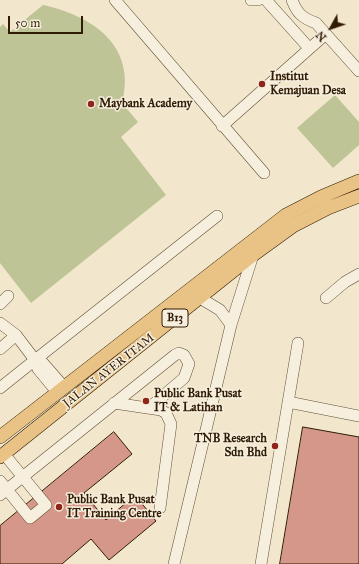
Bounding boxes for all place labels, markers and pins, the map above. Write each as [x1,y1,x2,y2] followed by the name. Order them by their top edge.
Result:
[270,70,346,98] place label: Institut Kemajuan Desa
[257,79,267,89] marker: Institut Kemajuan Desa
[99,97,192,111] place label: Maybank Academy
[86,99,96,109] marker: Maybank Academy
[154,387,242,415] place label: Public Bank Pusat IT & Latihan
[141,396,151,406] marker: Public Bank Pusat IT & Latihan
[194,432,267,460] place label: TNB Research Sdn Bhd
[270,441,280,451] marker: TNB Research Sdn Bhd
[67,493,162,521] place label: Public Bank Pusat IT Training Centre
[54,502,64,512] marker: Public Bank Pusat IT Training Centre

